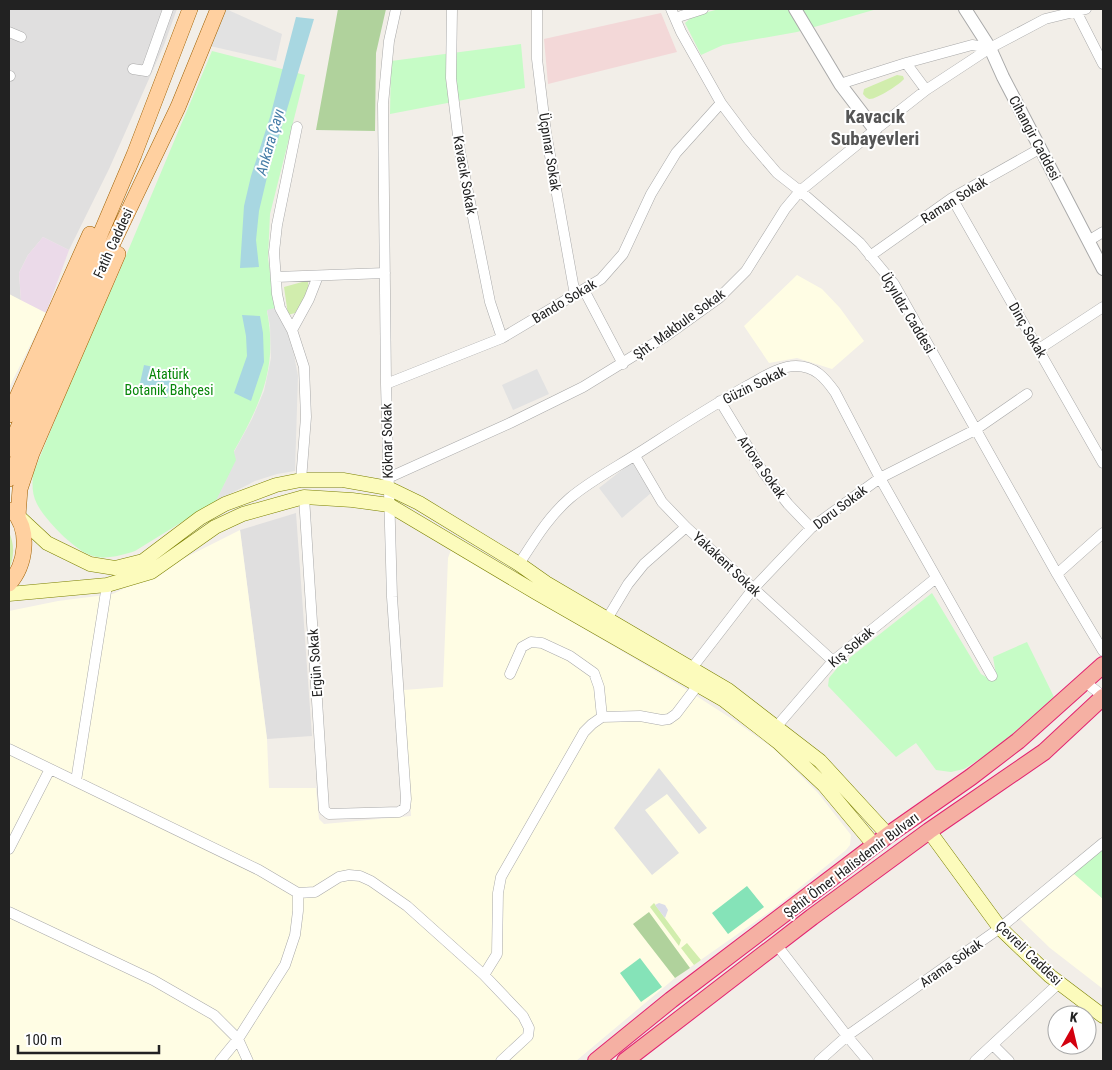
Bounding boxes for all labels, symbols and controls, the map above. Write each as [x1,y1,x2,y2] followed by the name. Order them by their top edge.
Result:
[1006,93,1064,183] street label: Cihangir Caddesi
[831,105,919,150] district label: Kavacık Subayevleri
[252,107,288,178] water label: Ankara Çayı
[536,112,564,193] street label: Üçpınar Sokak
[450,134,480,216] street label: Kavacık Sokak
[918,173,991,227] street label: Raman Sokak
[90,206,136,280] street label: Fatih Caddesi
[878,270,938,356] street label: Üçyıldız Caddesi
[529,275,600,326] street label: Bando Sokak
[630,285,728,362] street label: Şht. Makbule Sokak
[1006,299,1051,361] street label: Dinç Sokak
[720,363,789,407] street label: Güzin Sokak
[125,366,213,398] park label: Atatürk Botanik Bahçesi
[378,402,396,479] street label: Köknar Sokak
[735,432,790,502] street label: Artova Sokak
[810,481,870,532] street label: Doru Sokak
[690,528,765,600] street label: Yakakent Sokak
[825,623,877,671] street label: Kış Sokak
[305,628,325,698] street label: Ergün Sokak
[780,809,922,921] street label: Şehit Ömer Halisdemir Bulvarı
[993,918,1065,988] street label: Çevreli Caddesi
[917,935,986,990] street label: Arama Sokak
[1047,1005,1097,1055] north arrow
[1069,1009,1079,1026] text: K
[18,1022,159,1054] scale bar
[25,1031,62,1049] text: 100 m

